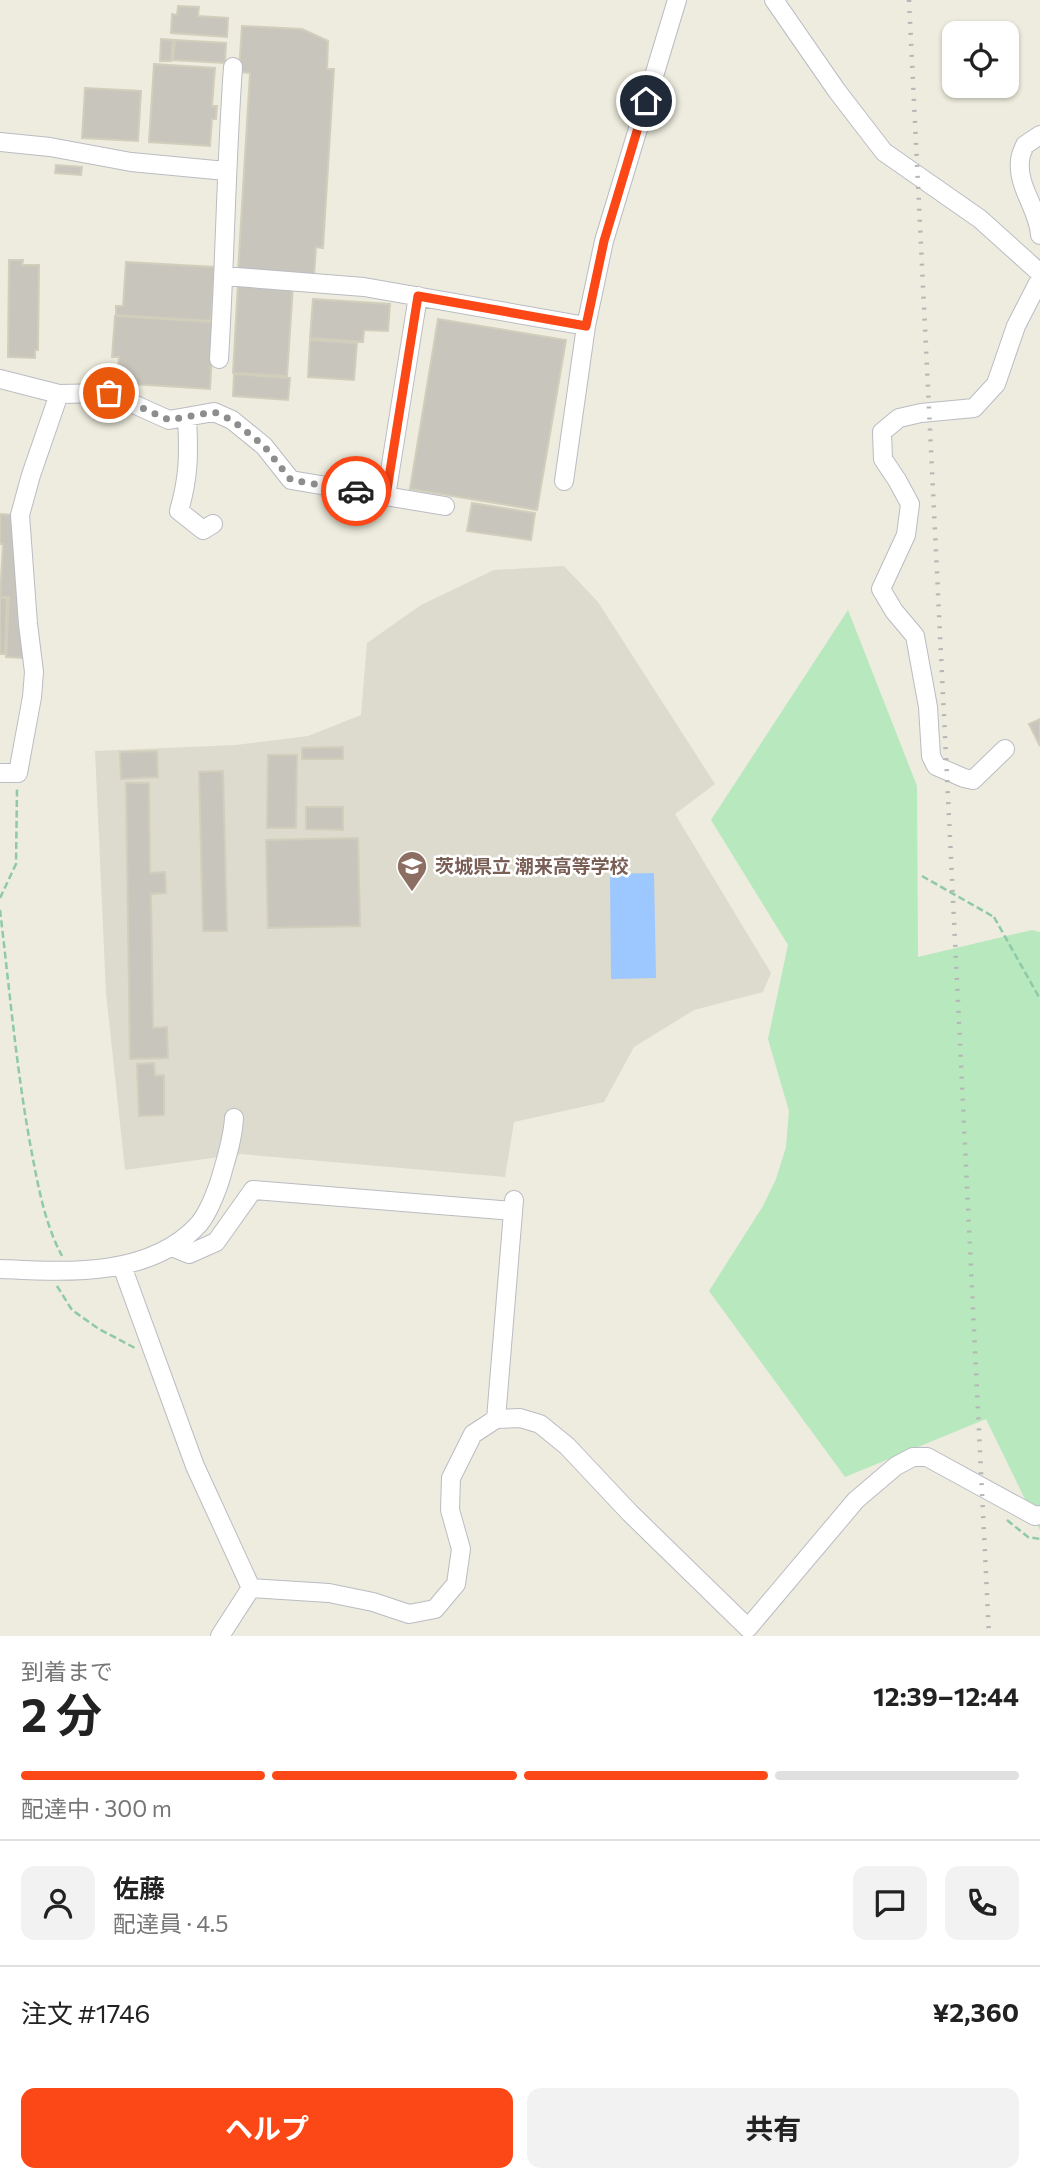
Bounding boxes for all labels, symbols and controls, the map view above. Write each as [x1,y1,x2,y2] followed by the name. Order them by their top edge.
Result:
[942,21,1019,98] map controls
[942,21,1019,98] button: locate
[616,71,676,131] pin
[627,82,665,120] icon: home
[79,363,139,423] pin
[90,374,128,412] icon: bag
[321,456,391,526] courier
[337,472,375,510] icon: car
[395,849,429,893] school or university icon: 茨城県立 潮来高等学校
[435,854,629,877] place label: 茨城県立 潮来高等学校
[21,1657,113,1685] text: 到着まで
[873,1680,1019,1711] text: 12:39–12:44
[21,1685,102,1741] text: 2 分
[21,1794,172,1822] text: 配達中 · 300 m
[21,1866,95,1940] button: person
[853,1866,927,1940] button: chat
[945,1866,1019,1940] button: phone
[113,1872,165,1903] text: 佐藤
[113,1909,229,1937] text: 配達員 · 4.5
[933,1996,1019,2027] text: ¥2,360
[21,1997,150,2028] text: 注文 #1746
[21,2088,513,2168] button: ヘルプ
[527,2088,1019,2168] button: 共有

